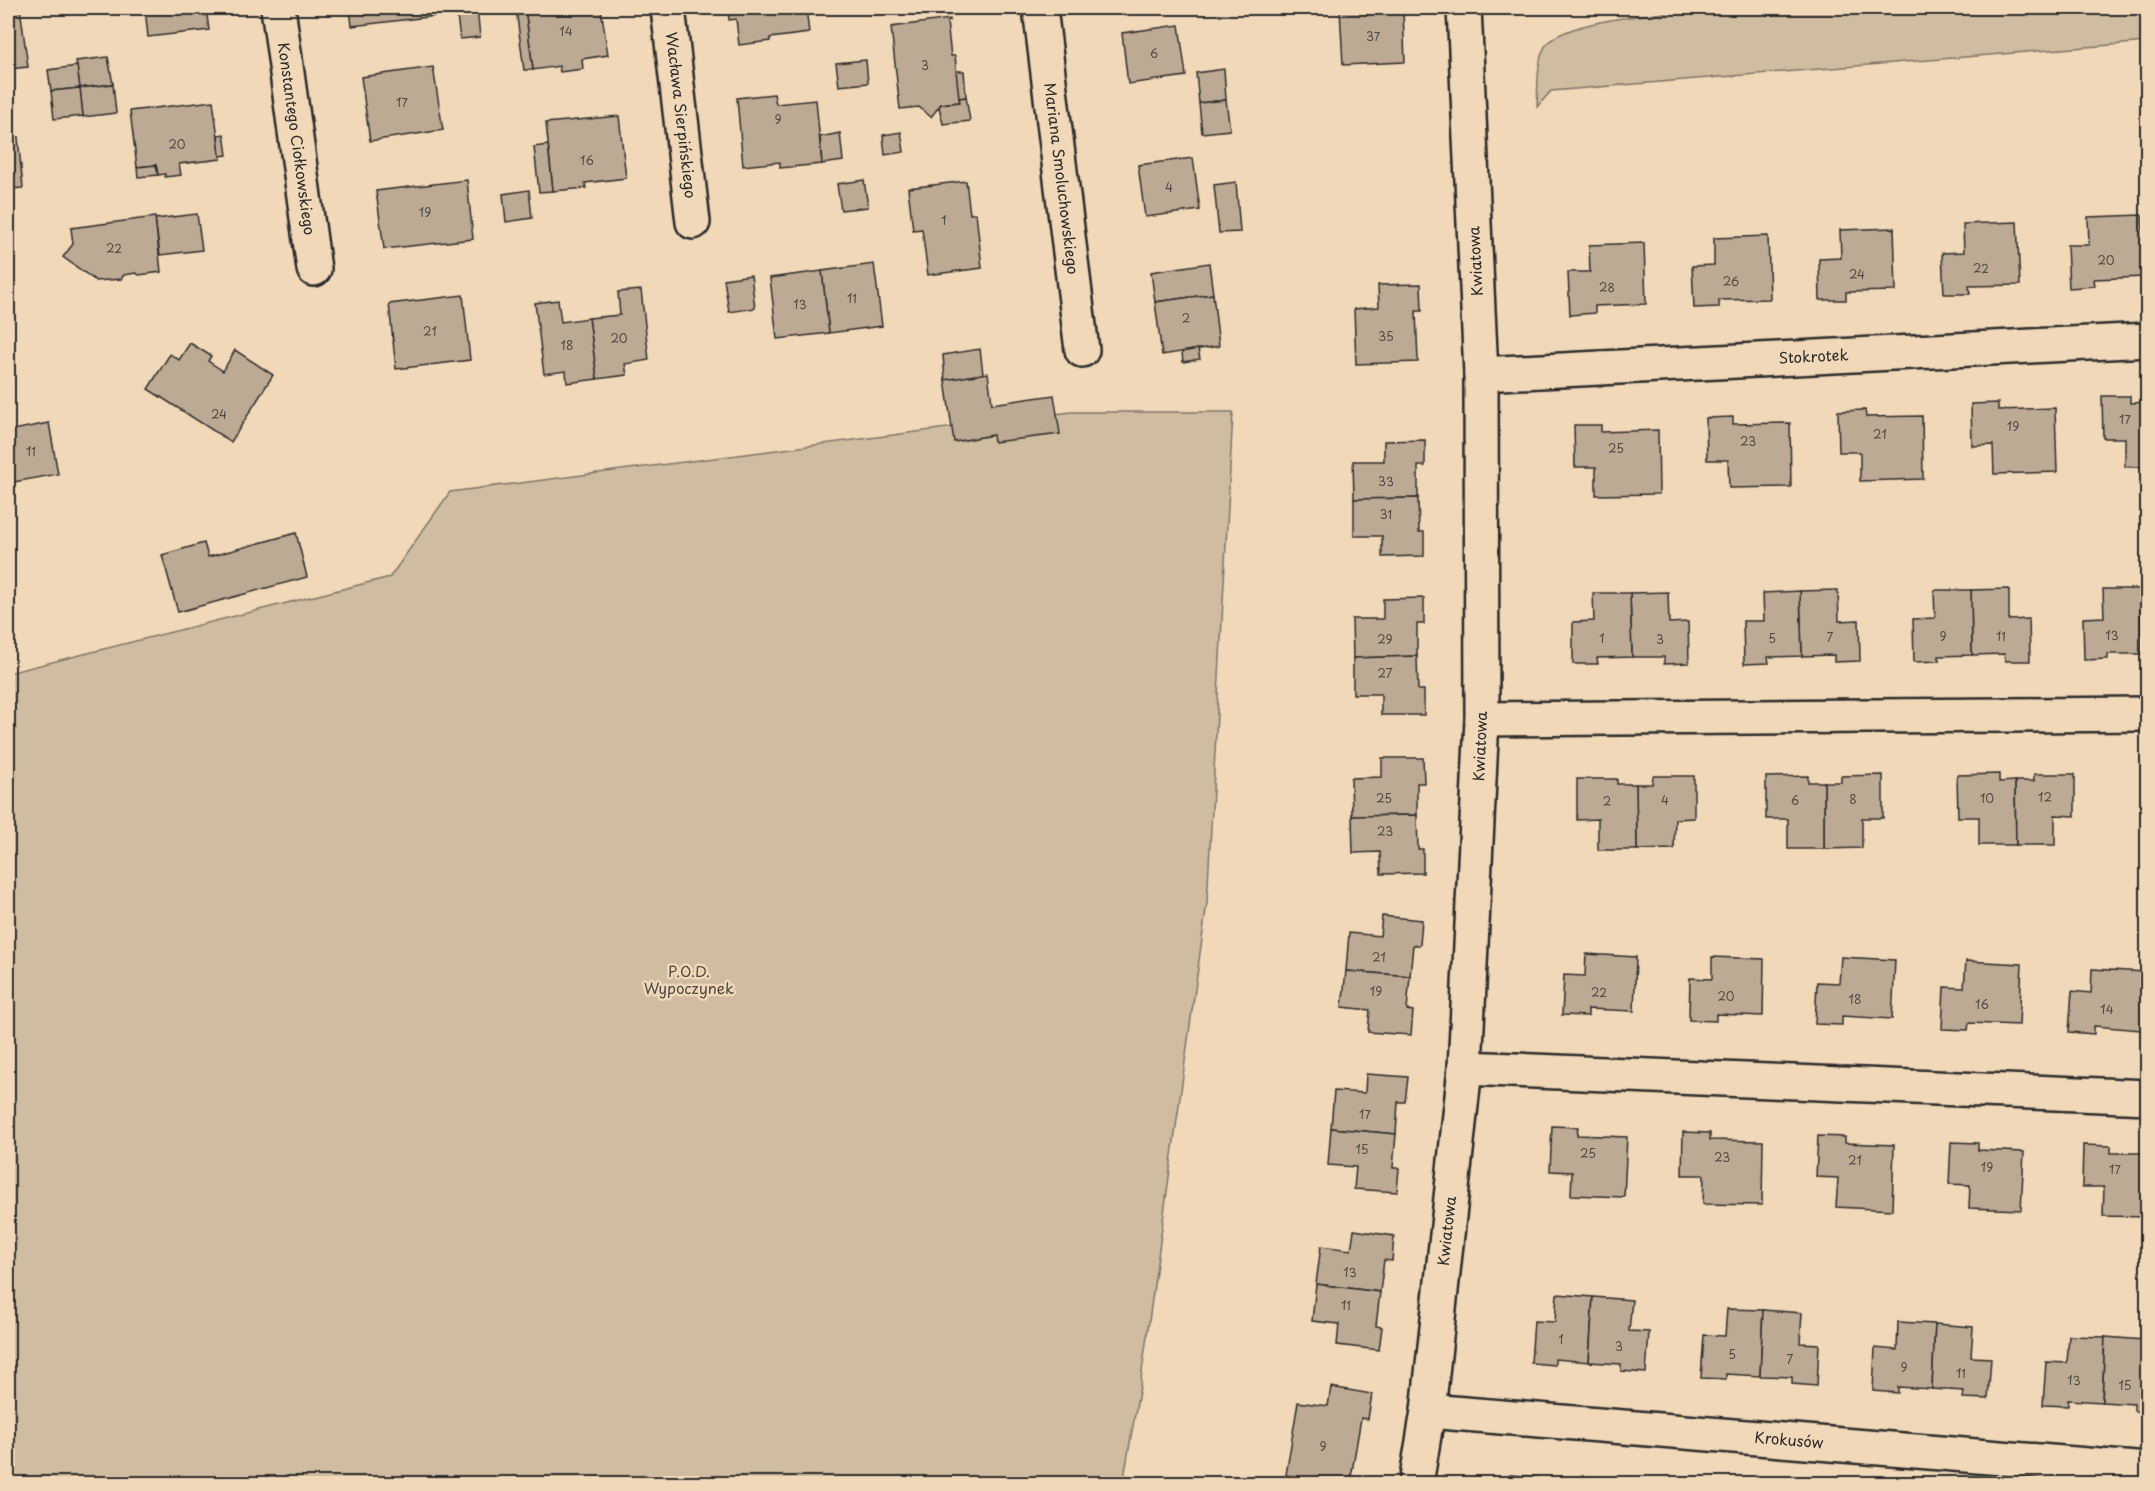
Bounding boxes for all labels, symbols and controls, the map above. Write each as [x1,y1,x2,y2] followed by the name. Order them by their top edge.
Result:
[559,22,573,40] house number: 14
[1366,27,1381,45] house number: 37
[661,31,703,200] street label: Wacława Sierpińskiego
[273,41,322,236] street label: Konstantego Ciołkowskiego
[1150,44,1158,62] house number: 6
[921,56,929,74] house number: 3
[1039,81,1086,276] street label: Mariana Smoluchowskiego
[396,93,408,111] house number: 17
[774,110,782,128] house number: 9
[168,135,186,153] house number: 20
[580,151,594,169] house number: 16
[1165,178,1173,196] house number: 4
[419,203,431,221] house number: 19
[941,211,947,229] house number: 1
[1461,225,1488,297] street label: Kwiatowa
[106,239,122,257] house number: 22
[2097,251,2115,269] house number: 20
[1973,259,1989,277] house number: 22
[1849,265,1865,283] house number: 24
[1723,272,1739,290] house number: 26
[1599,278,1615,296] house number: 28
[847,289,857,307] house number: 11
[793,295,807,313] house number: 13
[1182,309,1190,327] house number: 2
[423,322,437,340] house number: 21
[1378,327,1394,345] house number: 35
[610,329,628,347] house number: 20
[561,336,573,354] house number: 18
[1778,342,1849,369] street label: Stokrotek
[211,405,227,423] house number: 24
[2119,410,2131,428] house number: 17
[2007,417,2019,435] house number: 19
[1873,425,1887,443] house number: 21
[1740,432,1756,450] house number: 23
[1608,439,1624,457] house number: 25
[26,442,36,460] house number: 11
[1378,472,1394,490] house number: 33
[1380,505,1392,523] house number: 31
[2105,626,2119,644] house number: 13
[1939,627,1947,645] house number: 9
[1996,627,2006,645] house number: 11
[1827,628,1834,646] house number: 7
[1599,629,1605,647] house number: 1
[1768,629,1776,647] house number: 5
[1377,630,1393,648] house number: 29
[1656,630,1664,648] house number: 3
[1378,664,1393,682] house number: 27
[1466,711,1492,782] street label: Kwiatowa
[2038,788,2052,806] house number: 12
[1376,789,1392,807] house number: 25
[1980,789,1994,807] house number: 10
[1849,790,1857,808] house number: 8
[1661,791,1669,809] house number: 4
[1791,791,1799,809] house number: 6
[1603,792,1611,810] house number: 2
[1377,822,1393,840] house number: 23
[1372,948,1386,966] house number: 21
[644,959,734,999] park label: P.O.D. Wypoczynek
[1370,982,1382,1000] house number: 19
[1591,983,1607,1001] house number: 22
[1717,987,1735,1005] house number: 20
[1849,990,1861,1008] house number: 18
[1975,995,1989,1013] house number: 16
[2100,1000,2114,1018] house number: 14
[1359,1105,1371,1123] house number: 17
[1355,1140,1369,1158] house number: 15
[1580,1144,1596,1162] house number: 25
[1714,1148,1730,1166] house number: 23
[1848,1151,1862,1169] house number: 21
[1981,1158,1993,1176] house number: 19
[2109,1160,2121,1178] house number: 17
[1431,1194,1461,1267] street label: Kwiatowa
[1343,1263,1357,1281] house number: 13
[1341,1296,1351,1314] house number: 11
[1558,1330,1564,1348] house number: 1
[1615,1337,1623,1355] house number: 3
[1728,1345,1736,1363] house number: 5
[1787,1350,1794,1368] house number: 7
[1900,1358,1908,1376] house number: 9
[1956,1364,1966,1382] house number: 11
[2067,1371,2081,1389] house number: 13
[2118,1376,2132,1394] house number: 15
[1754,1425,1825,1453] street label: Krokusów
[1319,1437,1327,1455] house number: 9

